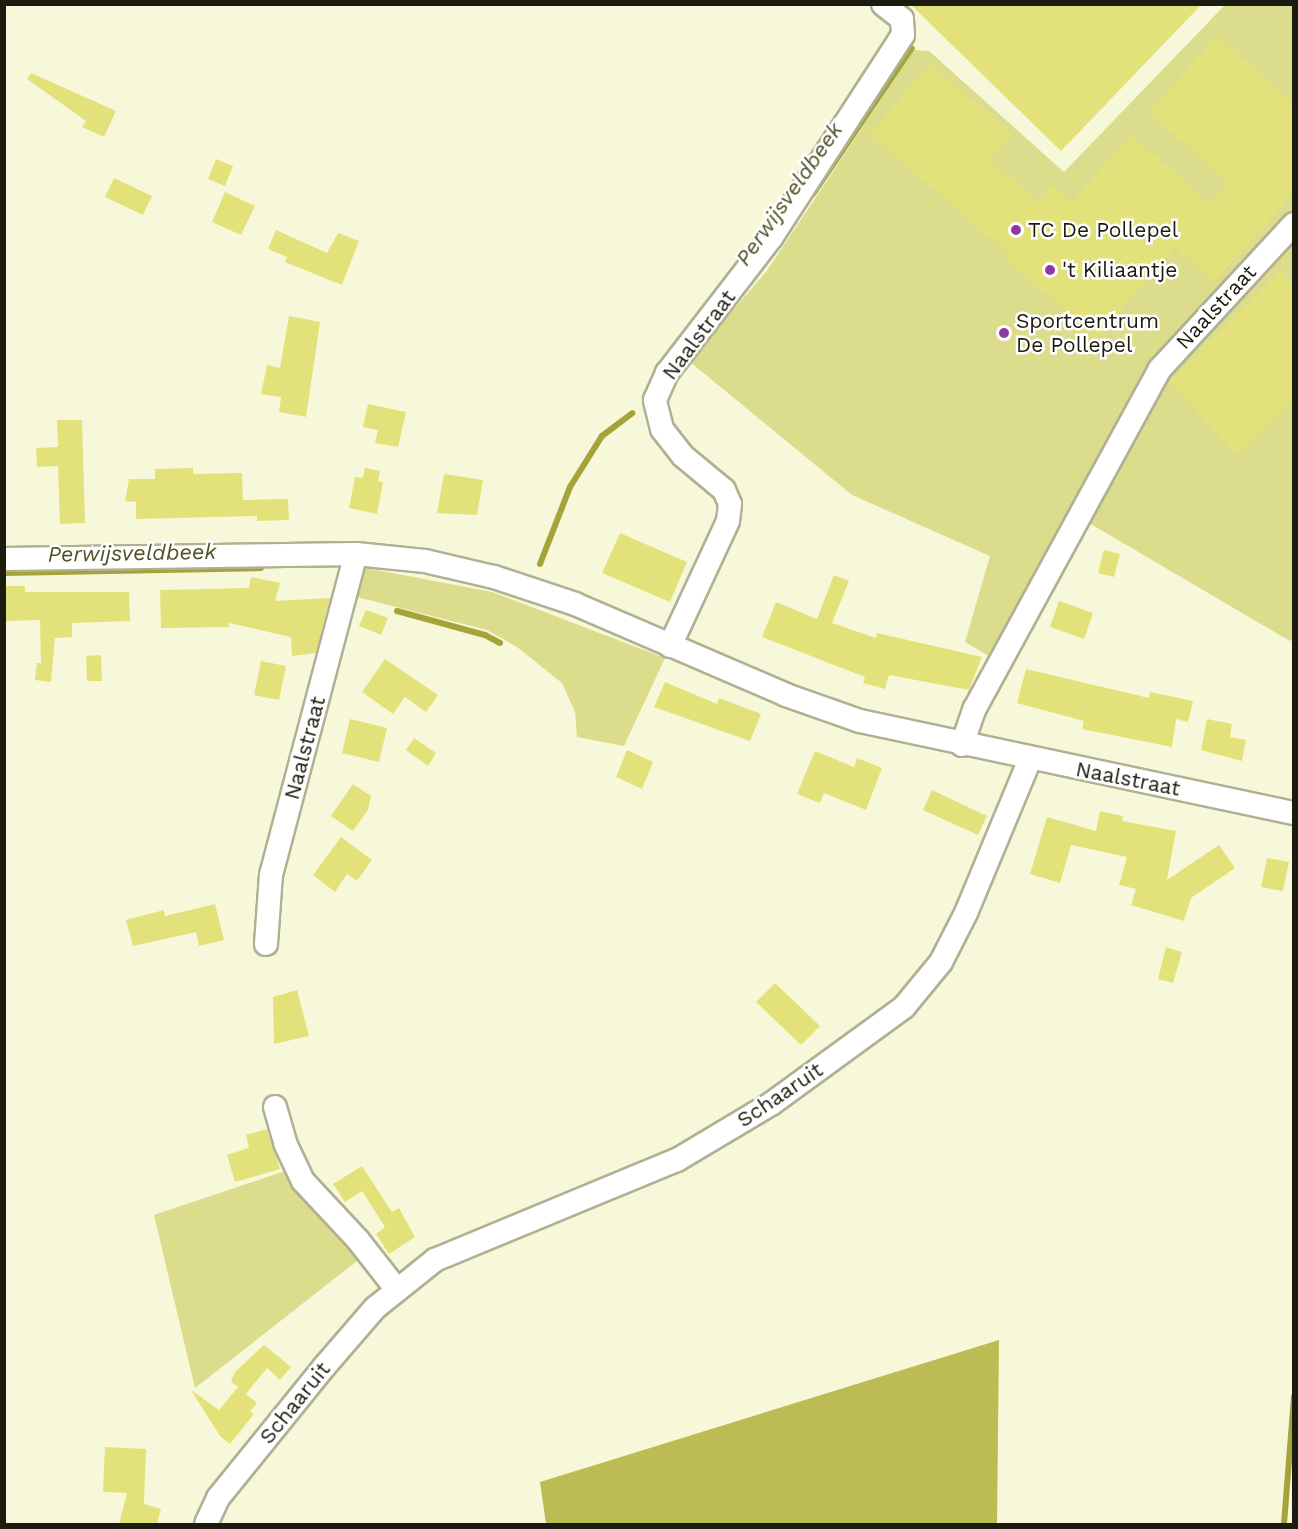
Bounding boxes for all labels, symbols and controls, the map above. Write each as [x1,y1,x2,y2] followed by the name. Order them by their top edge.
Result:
[730,117,848,271] water label: Perwijsveldbeek
[1028,217,1178,243] place label: TC De Pollepel
[1009,223,1023,237] marker: TC De Pollepel
[1062,257,1177,283] place label: 't Kiliaantje
[1171,260,1261,354] street label: Naalstraat
[1043,263,1057,277] marker: 't Kiliaantje
[657,285,741,385] street label: Naalstraat
[1016,308,1159,358] place label: Sportcentrum De Pollepel
[997,326,1011,340] marker: Sportcentrum De Pollepel
[47,538,217,568] water label: Perwijsveldbeek
[279,694,331,802] street label: Naalstraat
[1074,757,1182,801] street label: Naalstraat
[732,1057,828,1133] street label: Schaaruit
[254,1357,336,1449] street label: Schaaruit

